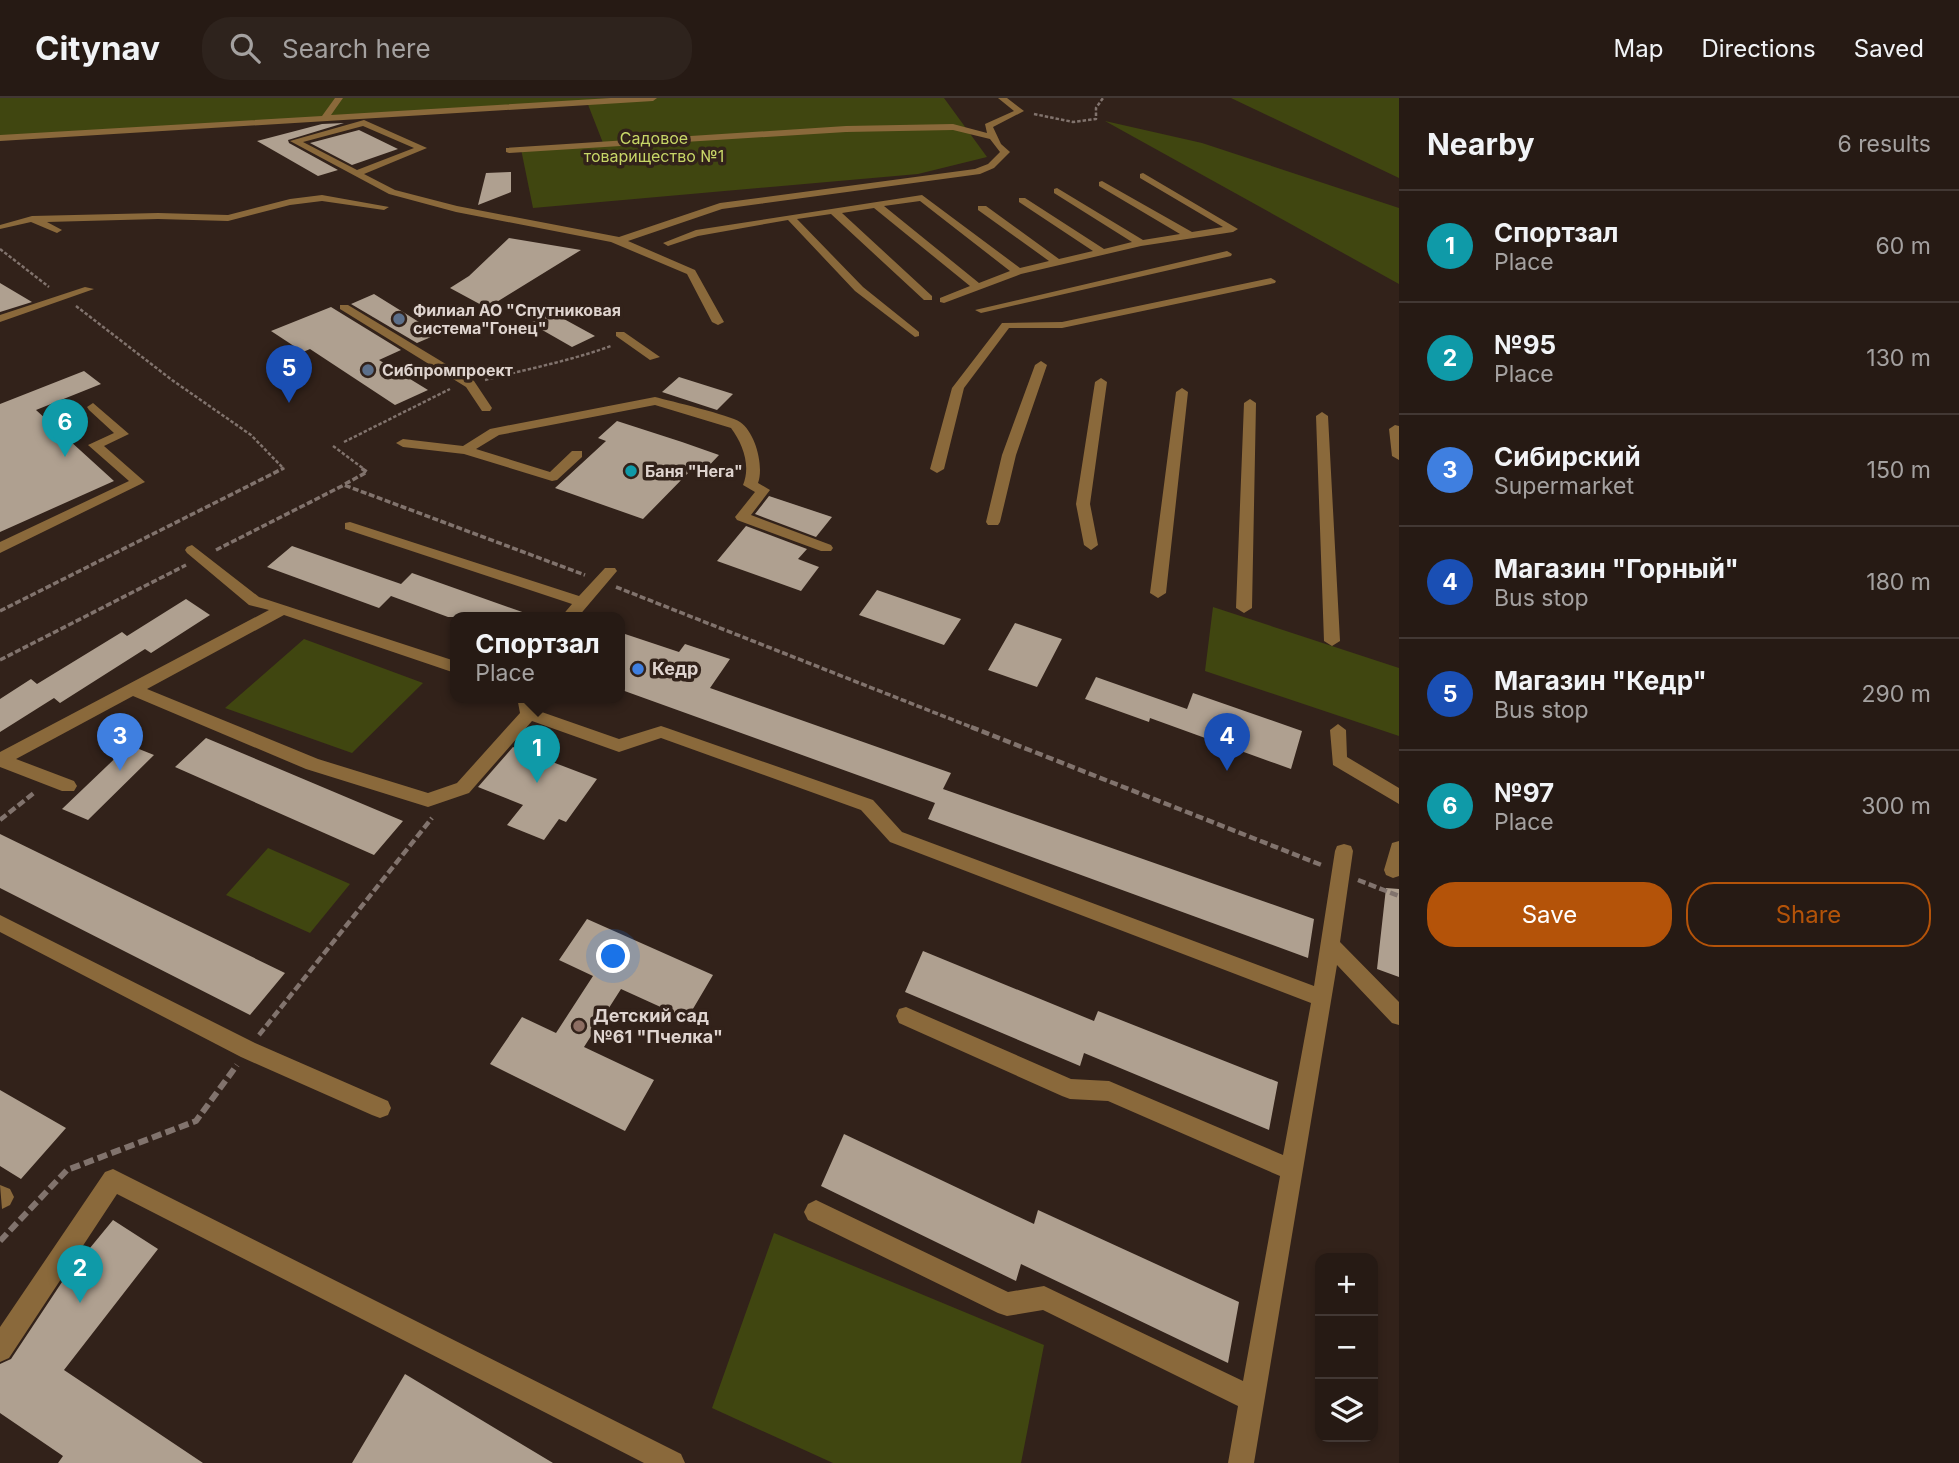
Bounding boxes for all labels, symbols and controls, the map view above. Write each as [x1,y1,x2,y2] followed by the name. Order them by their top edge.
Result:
[202,17,692,80] search box
[35,28,160,68] text: Citynav
[226,29,264,67] icon: search
[282,33,431,64] text: Search here
[1614,34,1663,63] text: Map
[1701,34,1816,63] text: Directions
[1854,34,1924,63] text: Saved
[1427,126,1535,162] text: Nearby
[584,128,724,166] park label: Садовое товарищество №1
[1837,130,1931,158] text: 6 results
[1494,217,1618,248] text: Спортзал
[1445,232,1455,260] text: 1
[1876,232,1931,260] text: 60 m
[1494,248,1554,276] text: Place
[413,300,621,338] place label: Филиал АО "Спутниковая система"Гонец"
[391,311,407,327] marker: Филиал АО "Спутниковая система"Гонец"
[1494,329,1556,360] text: №95
[1443,344,1457,372] text: 2
[1866,344,1931,372] text: 130 m
[266,345,312,403] pin: 5
[382,360,513,380] place label: Сибпромпроект
[1494,360,1554,388] text: Place
[360,362,376,378] marker: Сибпромпроект
[42,399,88,457] pin: 6
[1494,441,1641,472] text: Сибирский
[1443,456,1457,484] text: 3
[1867,456,1931,484] text: 150 m
[645,461,743,481] place label: Баня "Нега"
[623,463,639,479] marker: Баня "Нега"
[1494,472,1634,500] text: Supermarket
[1494,553,1739,584] text: Магазин "Горный"
[1442,568,1458,596] text: 4
[1866,568,1931,596] text: 180 m
[1494,584,1589,612] text: Bus stop
[450,612,625,703] popup
[475,628,600,659] text: Спортзал
[652,658,698,679] place label: Кедр
[475,659,535,687] text: Place
[630,661,646,677] marker: Кедр
[1494,665,1707,696] text: Магазин "Кедр"
[1443,680,1457,708] text: 5
[1862,680,1931,708] text: 290 m
[1494,696,1589,724] text: Bus stop
[97,713,143,771] pin: 3
[1204,713,1250,771] pin: 4
[514,725,560,783] pin: 1
[1494,777,1554,808] text: №97
[1443,792,1457,820] text: 6
[1861,792,1931,820] text: 300 m
[1494,808,1554,836] text: Place
[1427,882,1672,947] button: Save
[1686,882,1931,947] button: Share
[596,939,630,973] your location
[593,1005,723,1047] place label: Детский сад №61 "Пчелка"
[571,1018,587,1034] marker: Детский сад №61 "Пчелка"
[57,1245,103,1303] pin: 2
[1315,1253,1378,1442] map controls
[1315,1253,1378,1316] button: +
[1315,1316,1378,1379] button: −
[1315,1379,1378,1442] button: layers

